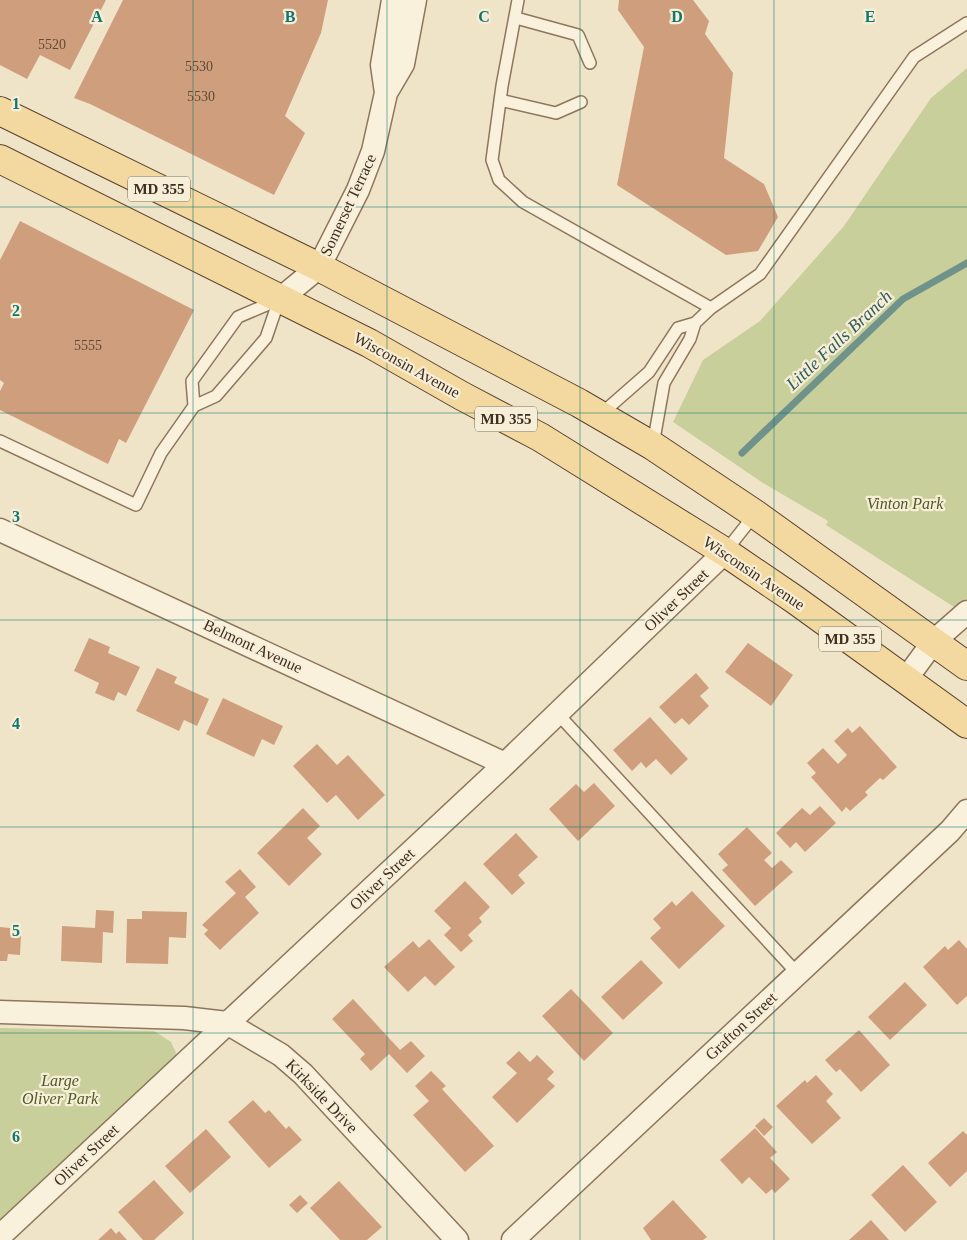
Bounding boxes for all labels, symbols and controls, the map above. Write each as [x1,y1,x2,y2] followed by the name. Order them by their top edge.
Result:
[91,8,103,25] text: A
[285,8,296,25] text: B
[478,8,490,25] text: C
[671,8,683,25] text: D
[865,8,875,25] text: E
[38,37,66,52] house number: 5520
[185,59,213,74] house number: 5530
[187,89,215,104] house number: 5530
[12,95,20,112] text: 1
[317,151,379,259] street label: Somerset Terrace
[128,176,190,202] road number: MD 355
[781,286,896,395] water label: Little Falls Branch
[12,302,20,319] text: 2
[351,329,463,401] street label: Wisconsin Avenue
[74,338,102,353] house number: 5555
[475,406,537,432] road number: MD 355
[867,495,944,512] park label: Vinton Park
[12,508,20,525] text: 3
[700,533,808,613] street label: Wisconsin Avenue
[641,565,712,635] street label: Oliver Street
[201,616,305,676] street label: Belmont Avenue
[819,626,881,652] road number: MD 355
[12,715,20,732] text: 4
[346,844,418,913] street label: Oliver Street
[12,922,20,939] text: 5
[702,988,781,1063] street label: Grafton Street
[283,1056,361,1136] street label: Kirkside Drive
[22,1072,99,1107] park label: Large Oliver Park
[50,1120,122,1189] street label: Oliver Street
[12,1128,20,1145] text: 6

